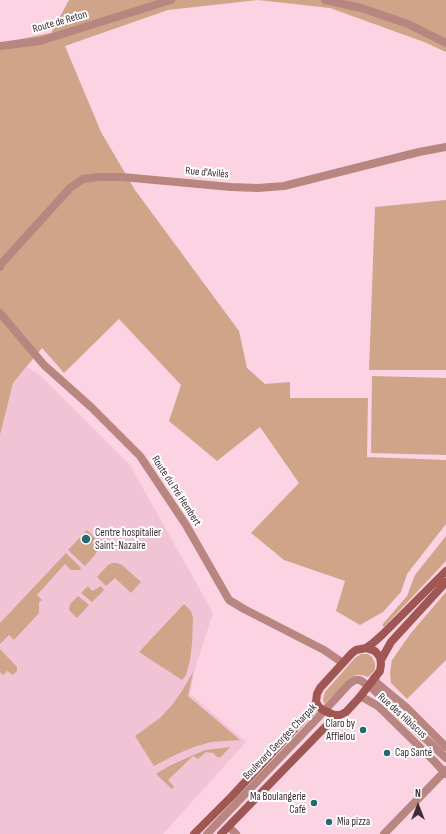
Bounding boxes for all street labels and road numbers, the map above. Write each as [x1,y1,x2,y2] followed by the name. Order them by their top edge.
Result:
[31,8,89,36] street label: Route de Reton
[185,165,229,181] street label: Rue d'Avilès
[148,453,204,529] street label: Route du Pré Hembert
[375,690,429,742] street label: Rue des Hibiscus
[240,701,320,783] street label: Boulevard Georges Charpak

